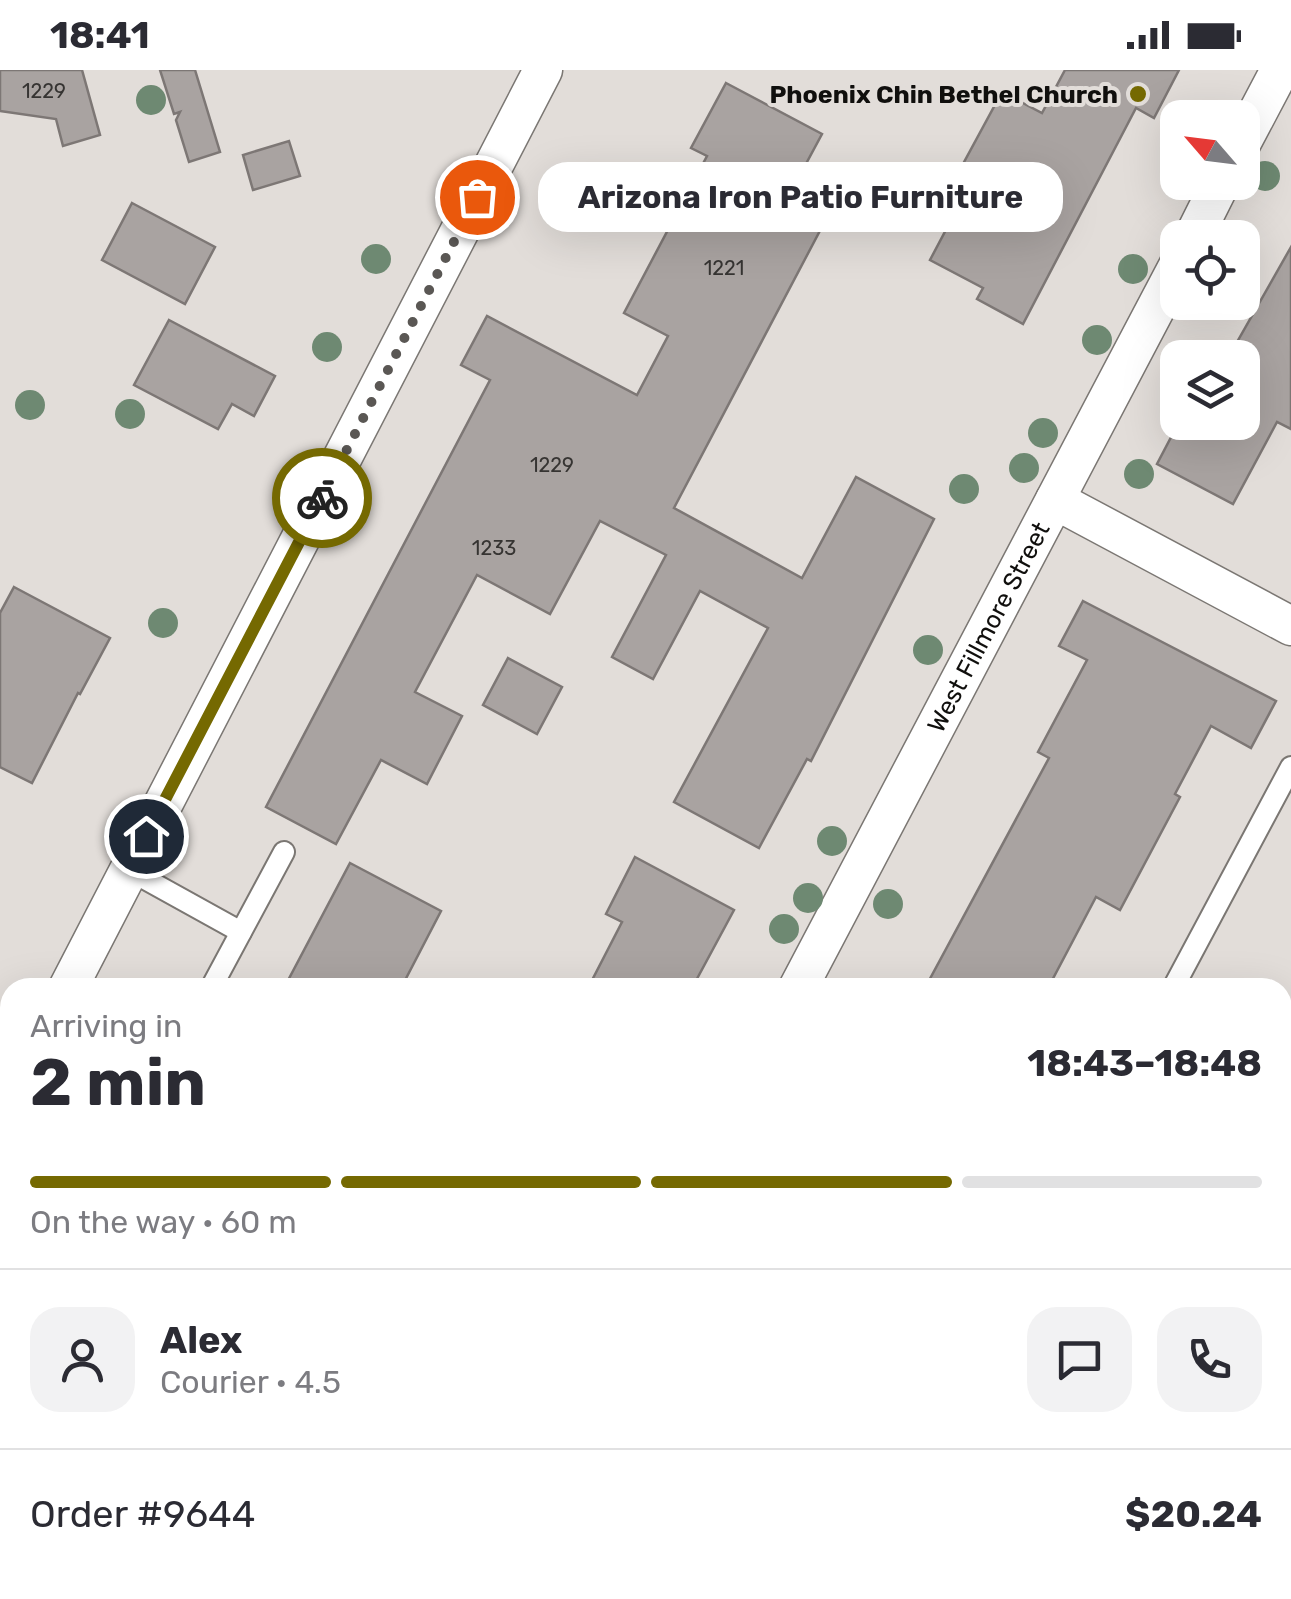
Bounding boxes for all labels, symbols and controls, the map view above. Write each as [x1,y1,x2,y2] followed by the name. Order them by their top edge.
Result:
[50,12,150,58] text: 18:41
[22,79,66,103] house number: 1229
[769,80,1118,109] place label: Phoenix Chin Bethel Church
[1127,83,1149,105] marker: Phoenix Chin Bethel Church
[1160,100,1260,200] north arrow
[1160,100,1260,440] map controls
[435,155,520,240] pin
[537,162,1062,232] callout: Arizona Iron Patio Furniture
[450,170,505,225] icon: bag
[578,178,1023,216] text: Arizona Iron Patio Furniture
[1160,220,1260,320] button: locate
[704,256,744,280] house number: 1221
[1160,340,1260,440] button: layers
[272,448,372,548] courier
[530,453,574,477] house number: 1229
[295,471,350,526] icon: bike
[921,517,1056,737] street label: West Fillmore Street
[472,536,516,560] house number: 1233
[104,794,189,879] pin
[119,809,174,864] icon: home
[30,1007,182,1045] text: Arriving in
[1027,1040,1262,1086] text: 18:43–18:48
[30,1044,206,1121] text: 2 min
[30,1203,297,1241] text: On the way · 60 m
[30,1307,135,1412] button: person
[1027,1307,1132,1412] button: chat
[1157,1307,1262,1412] button: phone
[160,1317,242,1363] text: Alex
[160,1363,341,1401] text: Courier · 4.5
[30,1491,255,1537] text: Order #9644
[1125,1491,1262,1537] text: $20.24

